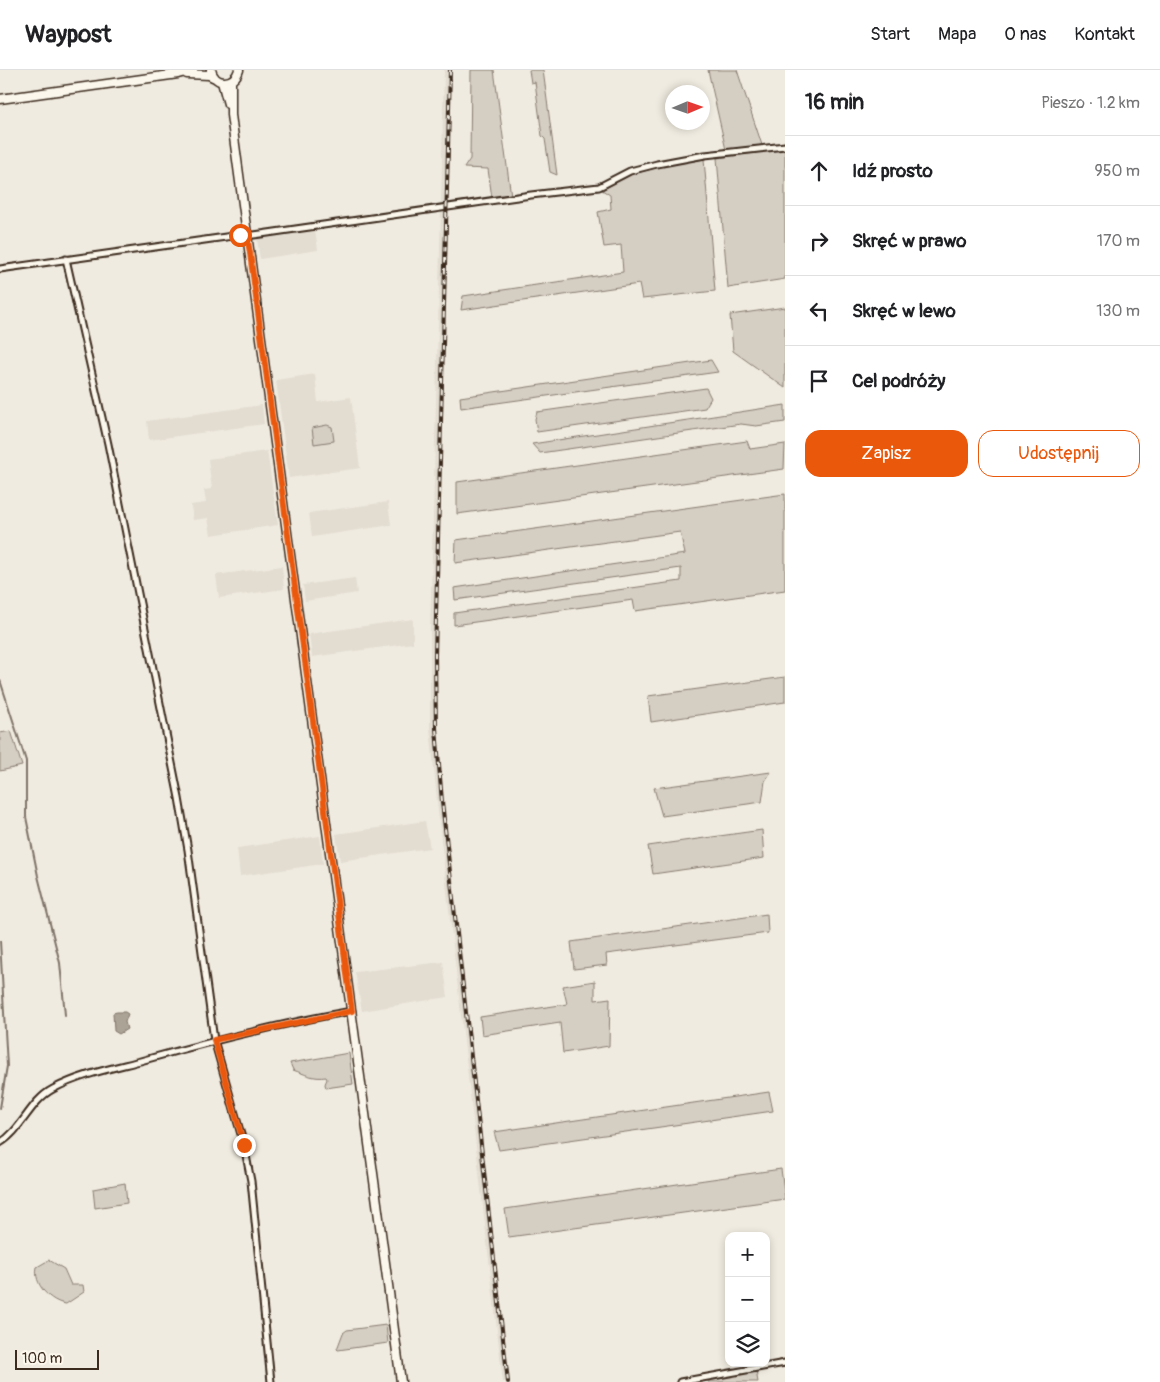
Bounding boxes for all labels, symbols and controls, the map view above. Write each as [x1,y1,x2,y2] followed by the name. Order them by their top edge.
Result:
[25,20,112,49] text: Waypost
[870,23,910,46] text: Start
[938,23,976,46] text: Mapa
[1004,23,1046,46] text: O nas
[1074,23,1135,46] text: Kontakt
[665,85,710,130] north arrow
[805,89,864,116] text: 16 min
[1041,93,1140,113] text: Pieszo · 1.2 km
[805,157,833,185] icon: ahead
[852,159,933,183] text: Idź prosto
[1094,161,1140,181] text: 950 m
[229,224,252,247] route start
[805,227,833,255] icon: right
[852,229,966,253] text: Skręć w prawo
[1097,231,1140,251] text: 170 m
[805,297,833,325] icon: left
[852,299,956,323] text: Skręć w lewo
[1096,301,1140,321] text: 130 m
[805,367,833,395] icon: arrive
[852,369,945,393] text: Cel podróży
[805,430,968,477] button: Zapisz
[978,430,1140,477] button: Udostępnij
[233,1134,256,1157] route end
[725,1232,770,1367] map controls
[725,1232,770,1277] button: +
[725,1277,770,1322] button: −
[725,1322,770,1367] button: layers
[15,1347,99,1370] scale bar
[22,1350,62,1367] text: 100 m

